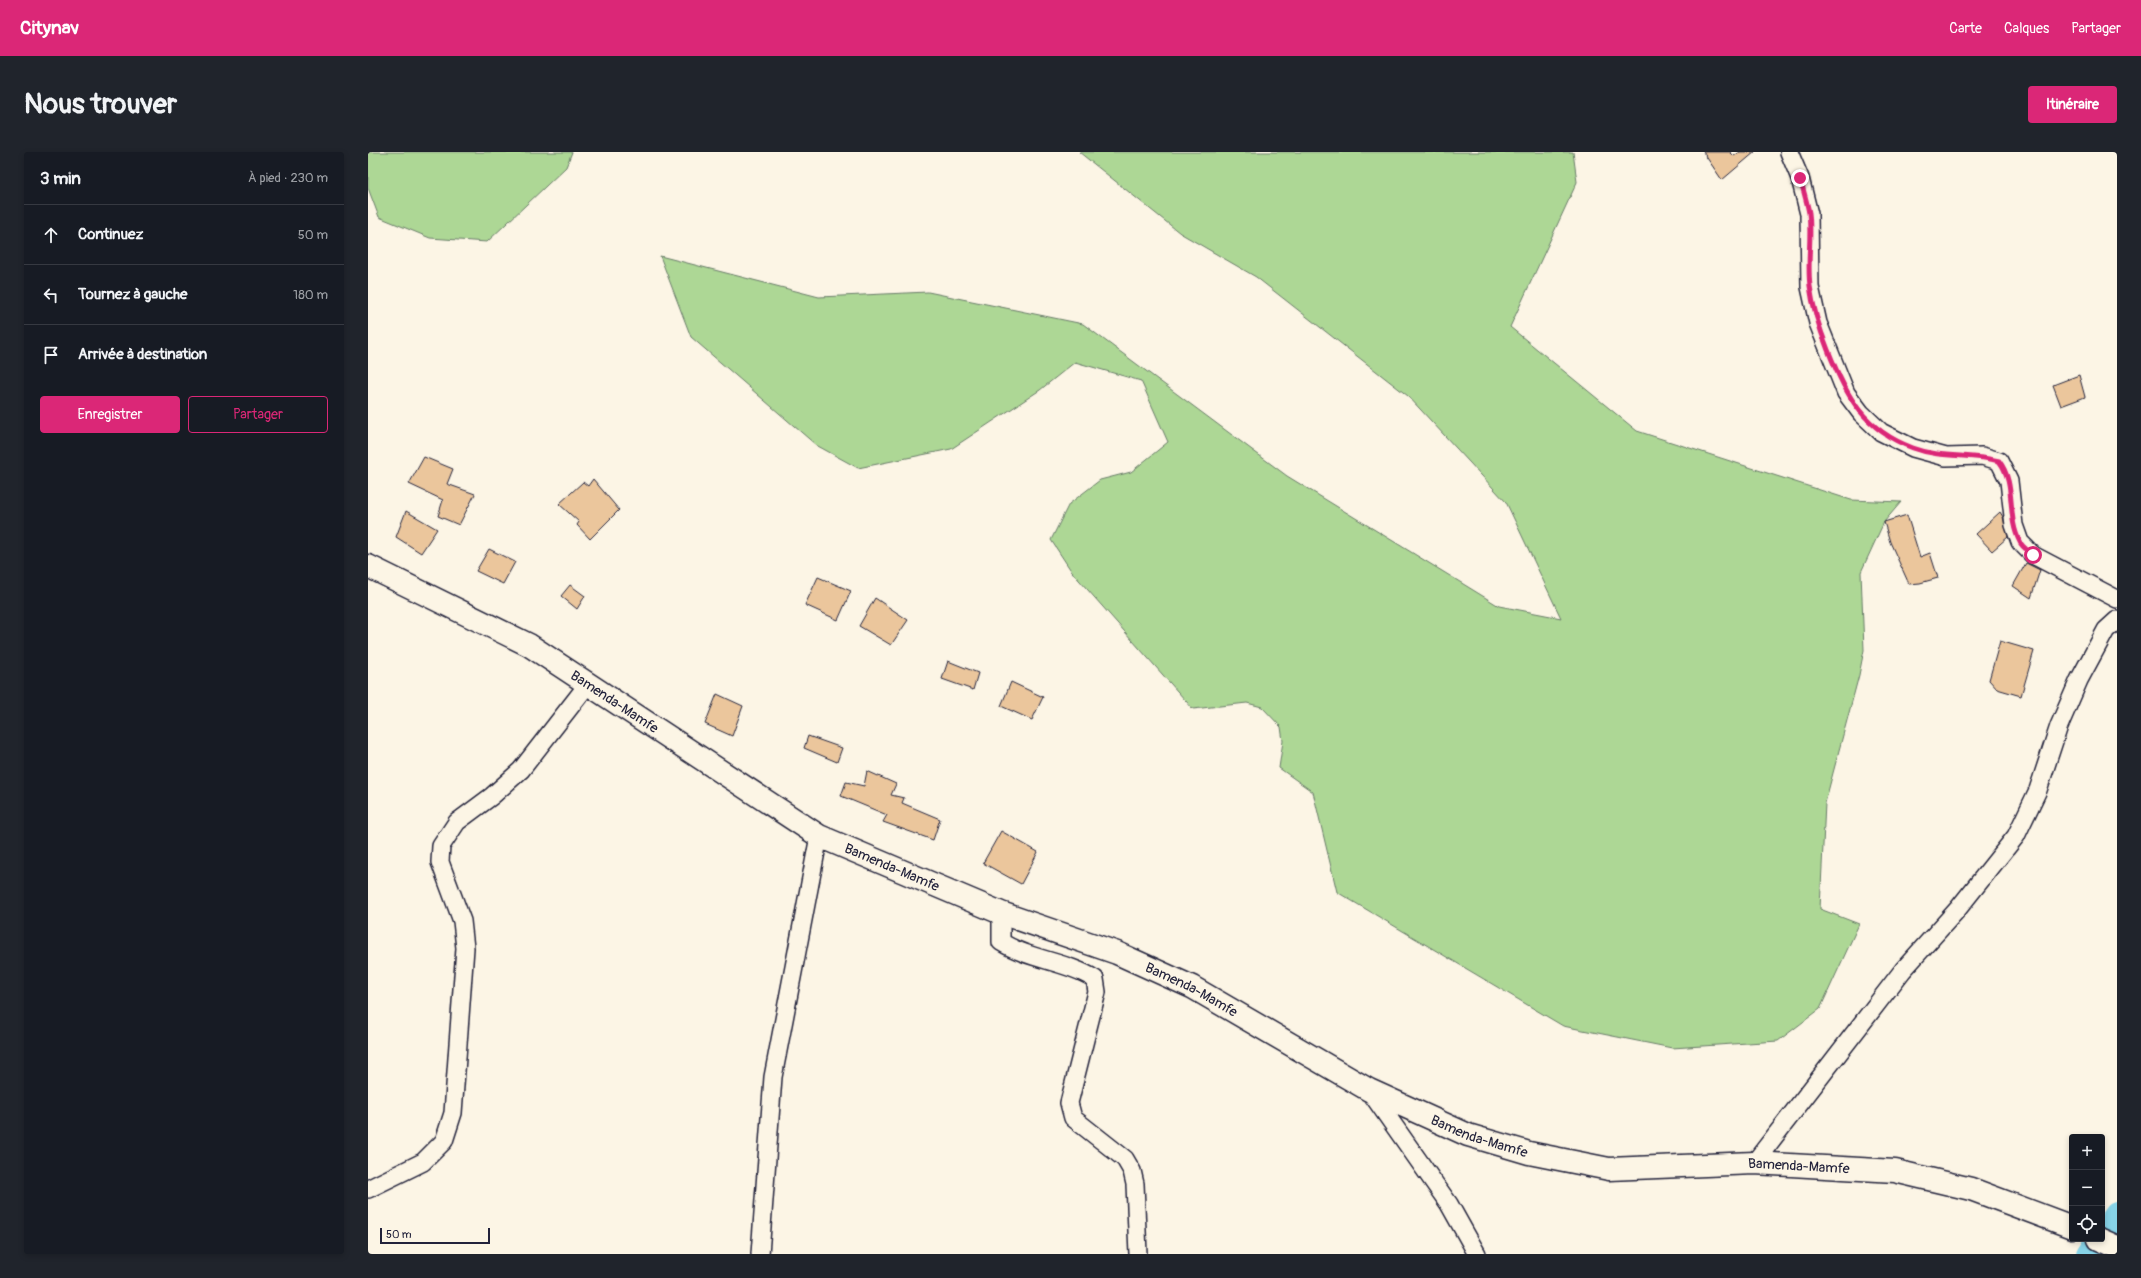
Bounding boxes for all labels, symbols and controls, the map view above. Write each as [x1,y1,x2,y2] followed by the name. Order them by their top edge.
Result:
[20,16,79,40] text: Citynav
[1949,20,1982,37] text: Carte
[2004,20,2049,37] text: Calques
[2071,20,2121,37] text: Partager
[2028,86,2117,123] button: Itinéraire
[24,87,177,122] text: Nous trouver
[40,168,81,189] text: 3 min
[1791,169,1809,187] route end
[248,170,328,186] text: À pied · 230 m
[40,224,62,246] icon: ahead
[78,225,143,244] text: Continuez
[298,227,328,243] text: 50 m
[40,284,62,306] icon: left
[78,285,188,304] text: Tournez à gauche
[293,287,328,303] text: 180 m
[40,344,62,366] icon: arrive
[78,345,207,364] text: Arrivée à destination
[40,396,180,433] button: Enregistrer
[188,396,328,433] button: Partager
[2024,546,2042,564] route start
[568,666,662,737] street label: Bamenda-Mamfe
[842,839,942,895] street label: Bamenda-Mamfe
[1143,959,1241,1020] street label: Bamenda-Mamfe
[1428,1111,1530,1161] street label: Bamenda-Mamfe
[2069,1134,2105,1242] map controls
[2069,1134,2105,1170] button: +
[1748,1154,1850,1177] street label: Bamenda-Mamfe
[2069,1170,2105,1206] button: −
[2069,1206,2105,1242] button: locate
[380,1226,490,1245] scale bar
[386,1228,412,1241] text: 50 m

